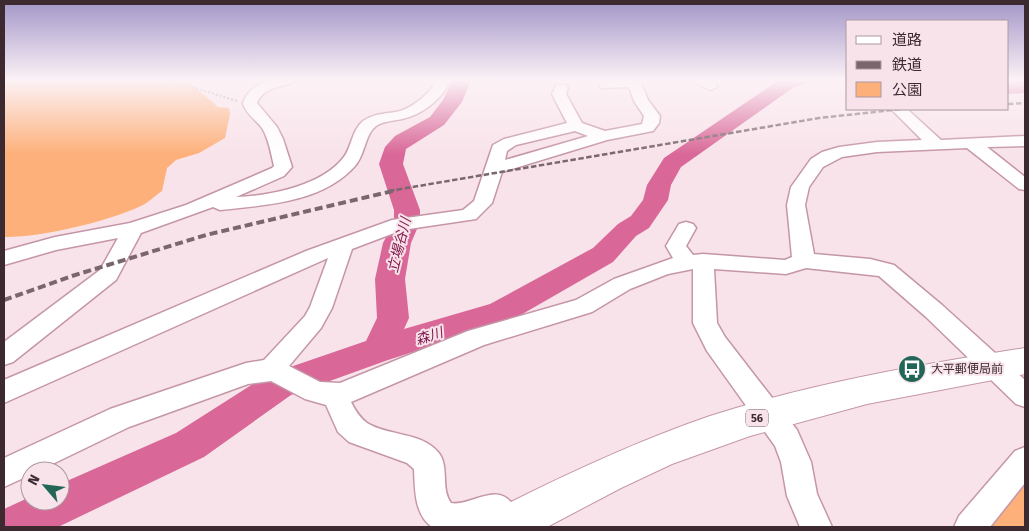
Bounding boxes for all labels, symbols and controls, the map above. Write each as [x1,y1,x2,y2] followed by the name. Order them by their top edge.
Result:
[846,20,1009,110] legend
[892,31,922,49] text: 道路
[892,56,922,74] text: 鉄道
[892,81,922,99] text: 公園
[384,214,415,274] water label: 立場谷川
[413,323,447,349] water label: 森川
[897,354,927,384] bus stop icon: 大平郵便局前
[931,362,1003,376] place label: 大平郵便局前
[746,409,768,426] road number: 56
[20,461,70,511] north arrow
[24,472,44,488] text: N

